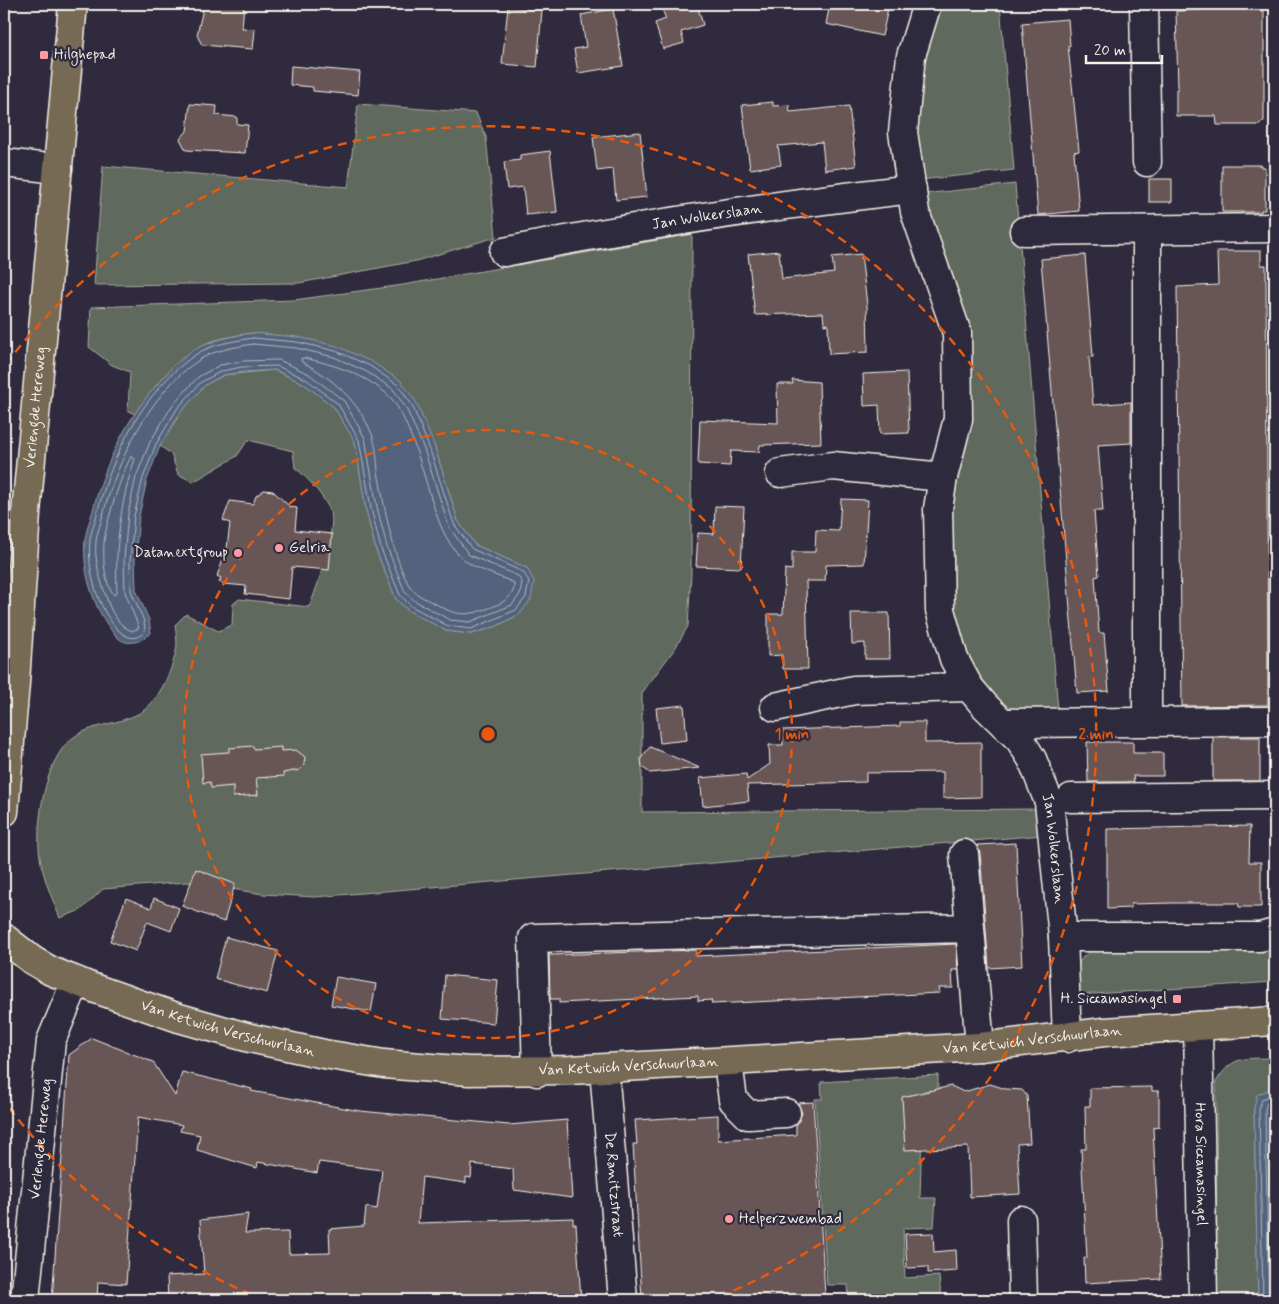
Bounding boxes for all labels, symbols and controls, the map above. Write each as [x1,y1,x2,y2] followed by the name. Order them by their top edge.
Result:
[1086,32,1163,64] scale bar
[1094,41,1126,61] text: 20 m
[54,45,116,66] place label: Hilghepad
[38,49,50,61] marker: Hilghepad
[650,198,763,235] street label: Jan Wolkerslaan
[20,346,51,469] street label: Verlengde Hereweg
[289,538,330,558] place label: Gelria
[273,542,285,554] marker: Gelria
[133,543,228,564] place label: Datanextgroup
[232,547,244,559] marker: Datanextgroup
[479,725,497,743] centre of rings
[775,725,809,745] text: 1 min
[1078,725,1114,745] text: 2 min
[1037,790,1070,905] street label: Jan Wolkerslaan
[1060,989,1167,1009] place label: H. Siccamasingel
[1171,993,1183,1005] marker: H. Siccamasingel
[138,995,317,1062] street label: Van Ketwich Verschuurlaan
[942,1021,1123,1059] street label: Van Ketwich Verschuurlaan
[538,1052,719,1080] street label: Van Ketwich Verschuurlaan
[25,1077,57,1200] street label: Verlengde Hereweg
[1189,1102,1212,1226] street label: Hora Siccamasingel
[599,1131,628,1238] street label: De Ranitzstraat
[739,1209,842,1229] place label: Helperzwembad
[723,1213,735,1225] marker: Helperzwembad

